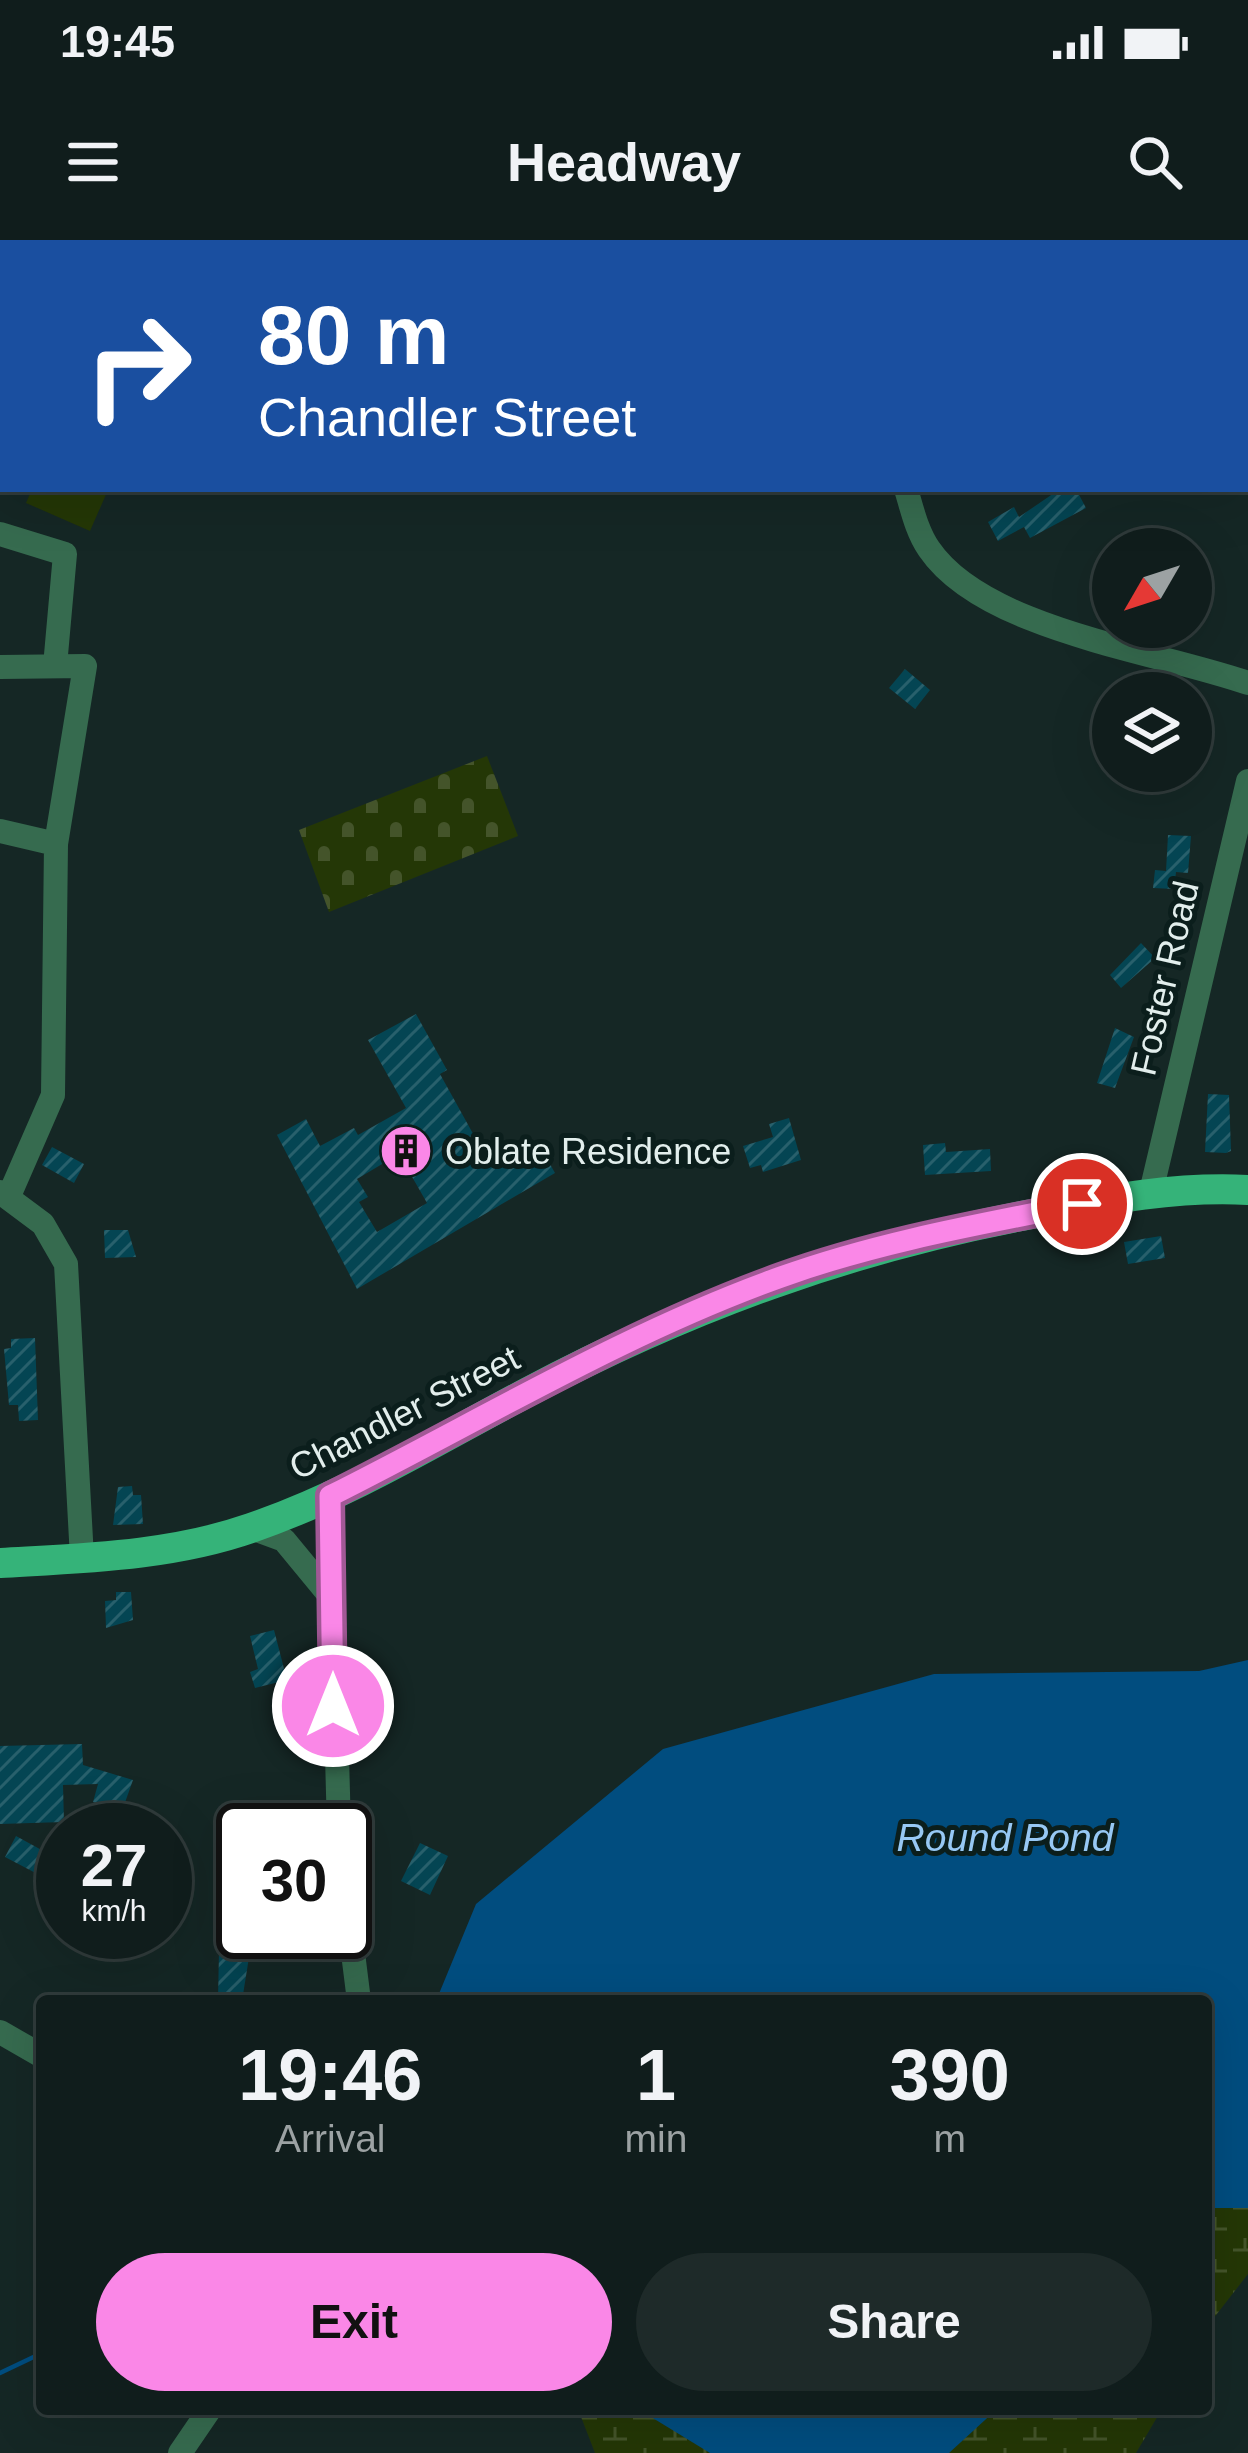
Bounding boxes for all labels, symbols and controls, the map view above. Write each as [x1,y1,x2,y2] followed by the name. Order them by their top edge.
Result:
[60,16,175,67] text: 19:45
[60,129,126,195] icon: menu
[1122,129,1188,195] icon: search
[507,132,741,192] text: Headway
[60,288,216,444] icon: right
[258,288,449,382] text: 80 m
[258,387,636,447] text: Chandler Street
[1092,528,1212,648] north arrow
[1092,528,1212,792] map controls
[1092,672,1212,792] button: layers
[1122,877,1207,1079] street label: Foster Road
[378,1123,434,1179] building icon: Oblate Residence
[445,1131,731,1172] place label: Oblate Residence
[1031,1153,1133,1255] pin
[1049,1171,1115,1237] icon: arrive
[283,1337,526,1488] street label: Chandler Street
[270,1643,396,1769] position arrow
[216,1803,372,1959] speed limit sign: 30
[897,1816,1115,1859] water label: Round Pond
[81,1832,147,1899] text: 27
[81,1894,147,1927] text: km/h
[238,2035,422,2115] text: 19:46
[636,2035,676,2115] text: 1
[890,2035,1010,2115] text: 390
[275,2117,386,2160] text: Arrival
[625,2117,687,2160] text: min
[933,2117,966,2160] text: m
[96,2253,612,2391] button: Exit
[636,2253,1152,2391] button: Share

